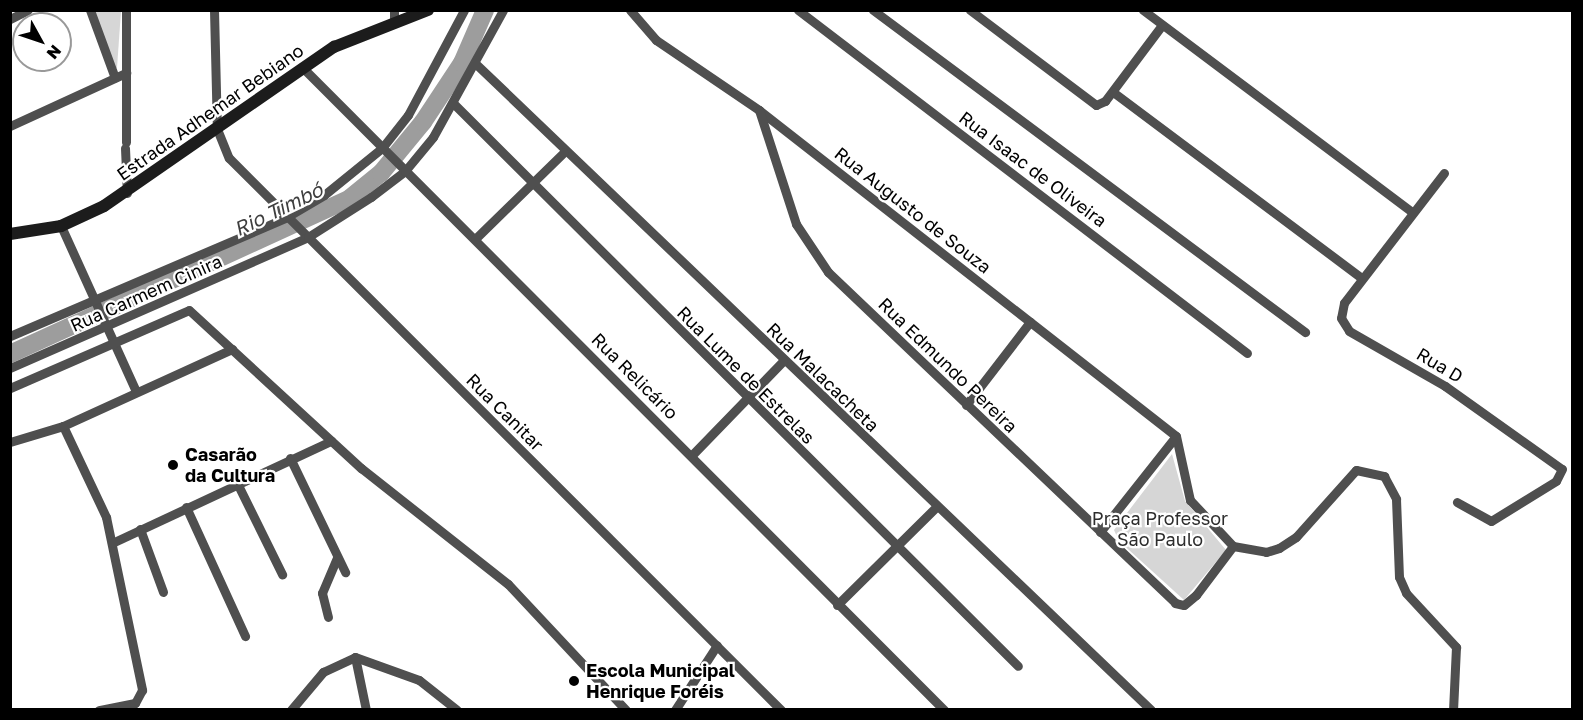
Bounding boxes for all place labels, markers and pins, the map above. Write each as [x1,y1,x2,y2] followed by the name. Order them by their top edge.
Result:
[185,444,275,486] place label: Casarão da Cultura
[166,458,180,472] marker: Casarão da Cultura
[586,660,735,702] place label: Escola Municipal Henrique Foréis
[567,674,581,688] marker: Escola Municipal Henrique Foréis

